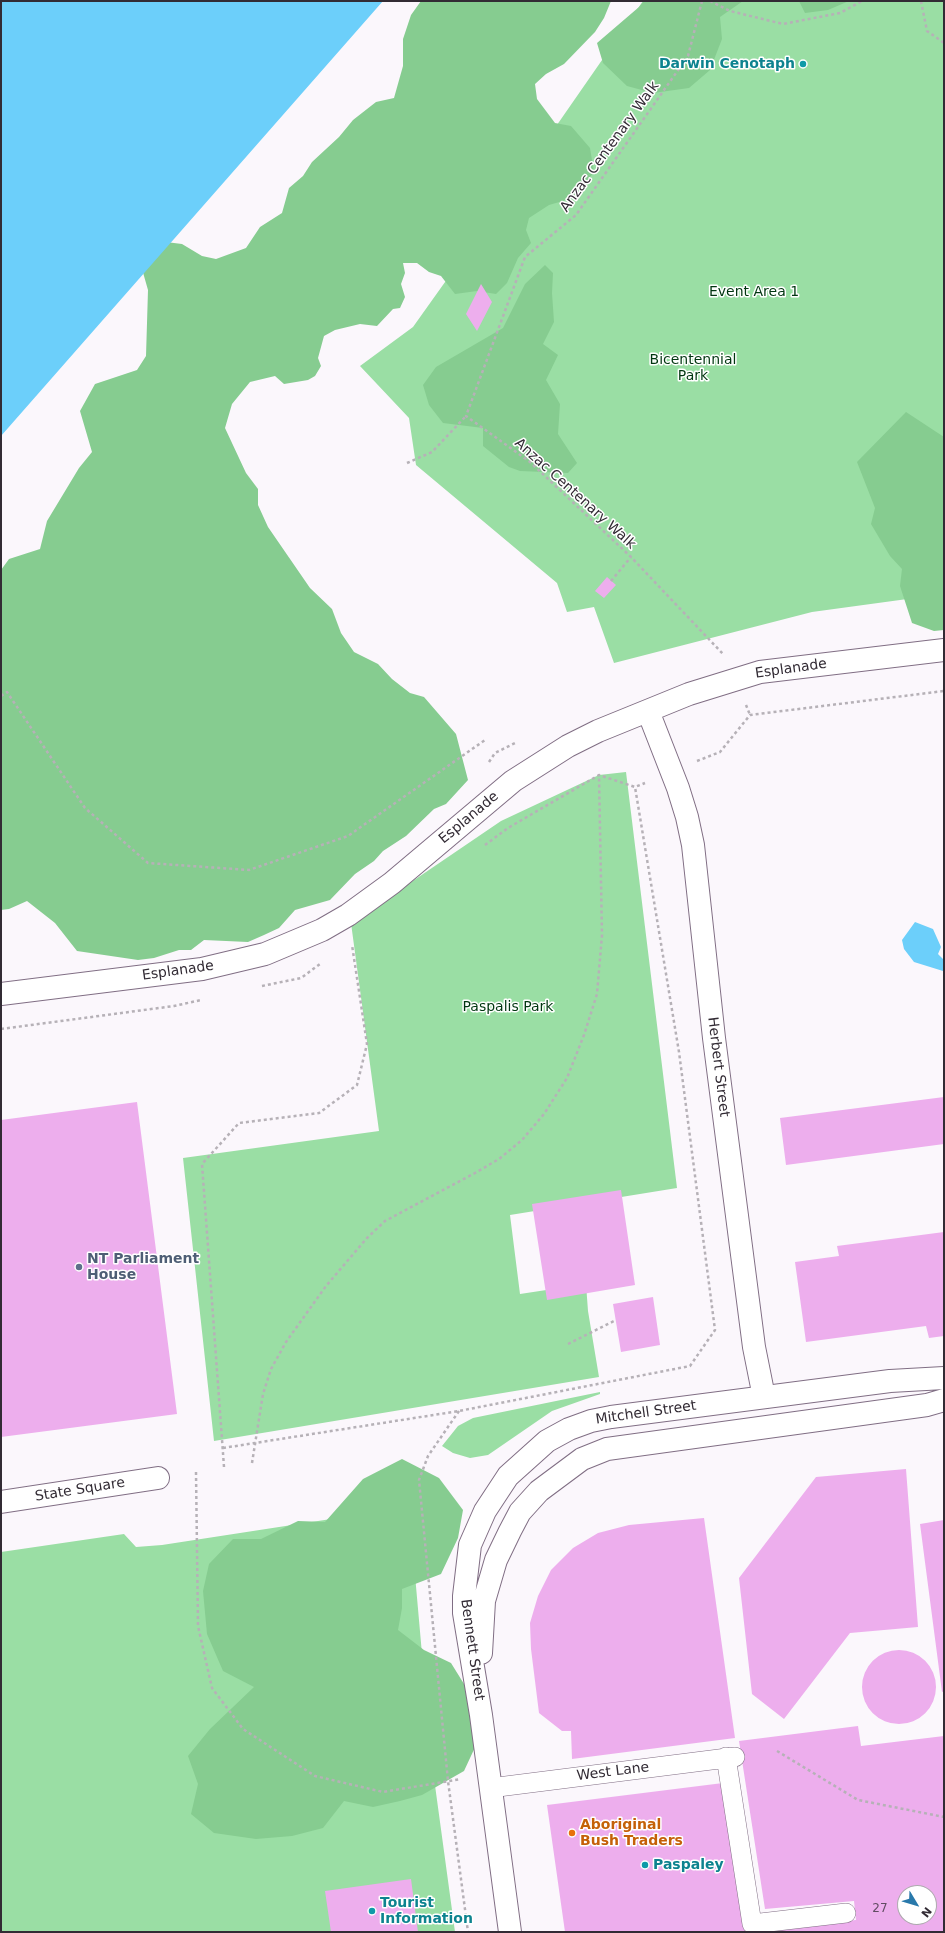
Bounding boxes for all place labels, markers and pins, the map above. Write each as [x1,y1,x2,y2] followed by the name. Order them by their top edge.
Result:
[659,56,795,72] place label: Darwin Cenotaph
[798,59,808,69] marker: Darwin Cenotaph
[87,1251,199,1284] place label: NT Parliament House
[74,1262,84,1272] marker: NT Parliament House
[580,1817,683,1850] place label: Aboriginal Bush Traders
[567,1828,577,1838] marker: Aboriginal Bush Traders
[653,1857,724,1873] place label: Paspaley
[640,1860,650,1870] marker: Paspaley
[380,1895,473,1928] place label: Tourist Information
[367,1906,377,1916] marker: Tourist Information

